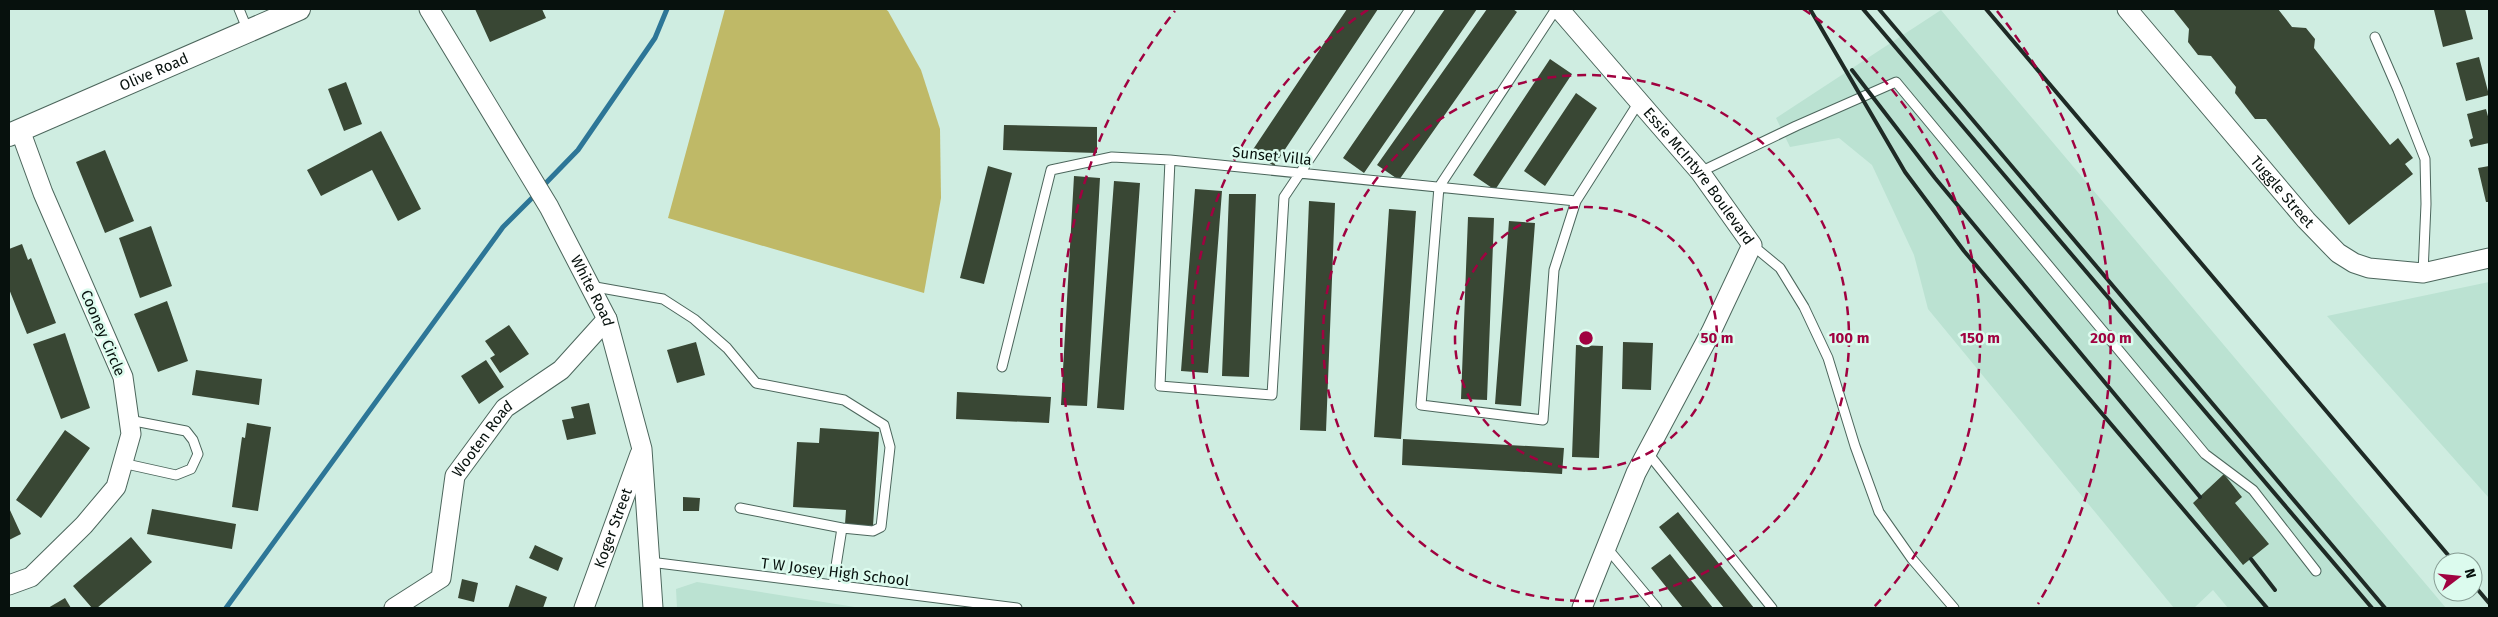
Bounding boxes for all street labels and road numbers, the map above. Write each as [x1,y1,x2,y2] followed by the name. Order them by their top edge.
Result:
[117,49,191,95] street label: Olive Road
[1639,104,1758,248] street label: Essie McIntyre Boulevard
[1231,143,1313,169] street label: Sunset Villa
[2247,152,2318,232] street label: Tuggle Street
[567,252,618,328] street label: White Road
[77,287,129,379] street label: Cooney Circle
[448,397,516,481] street label: Wooten Road
[590,485,636,571] street label: Koger Street
[760,554,911,590] street label: T W Josey High School

